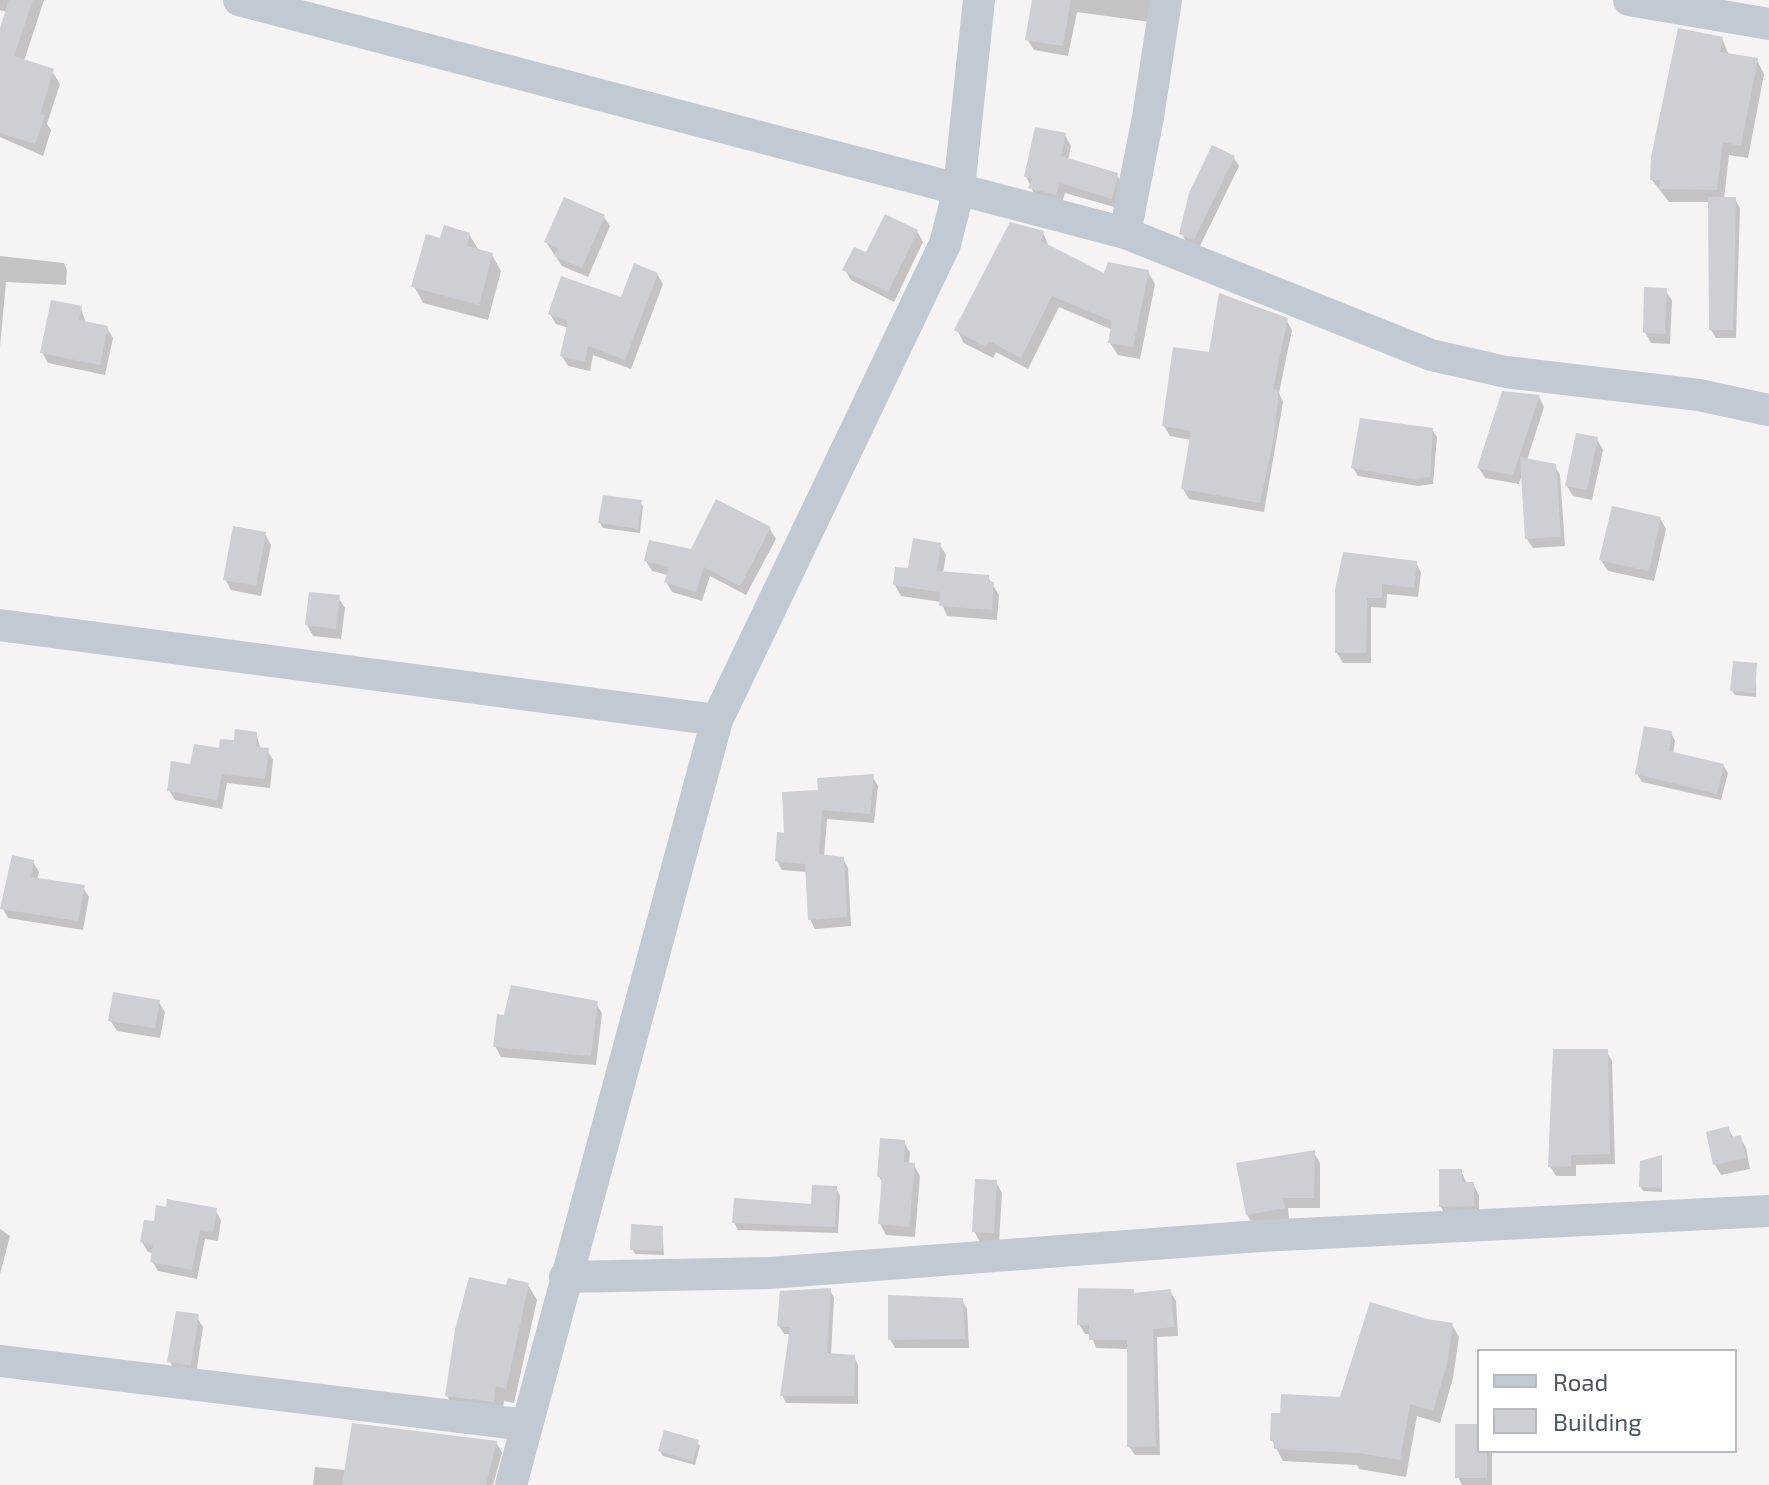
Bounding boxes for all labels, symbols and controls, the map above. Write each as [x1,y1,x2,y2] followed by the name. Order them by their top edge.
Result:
[1477,1349,1737,1453] legend
[1553,1367,1608,1396] text: Road
[1553,1407,1642,1436] text: Building

